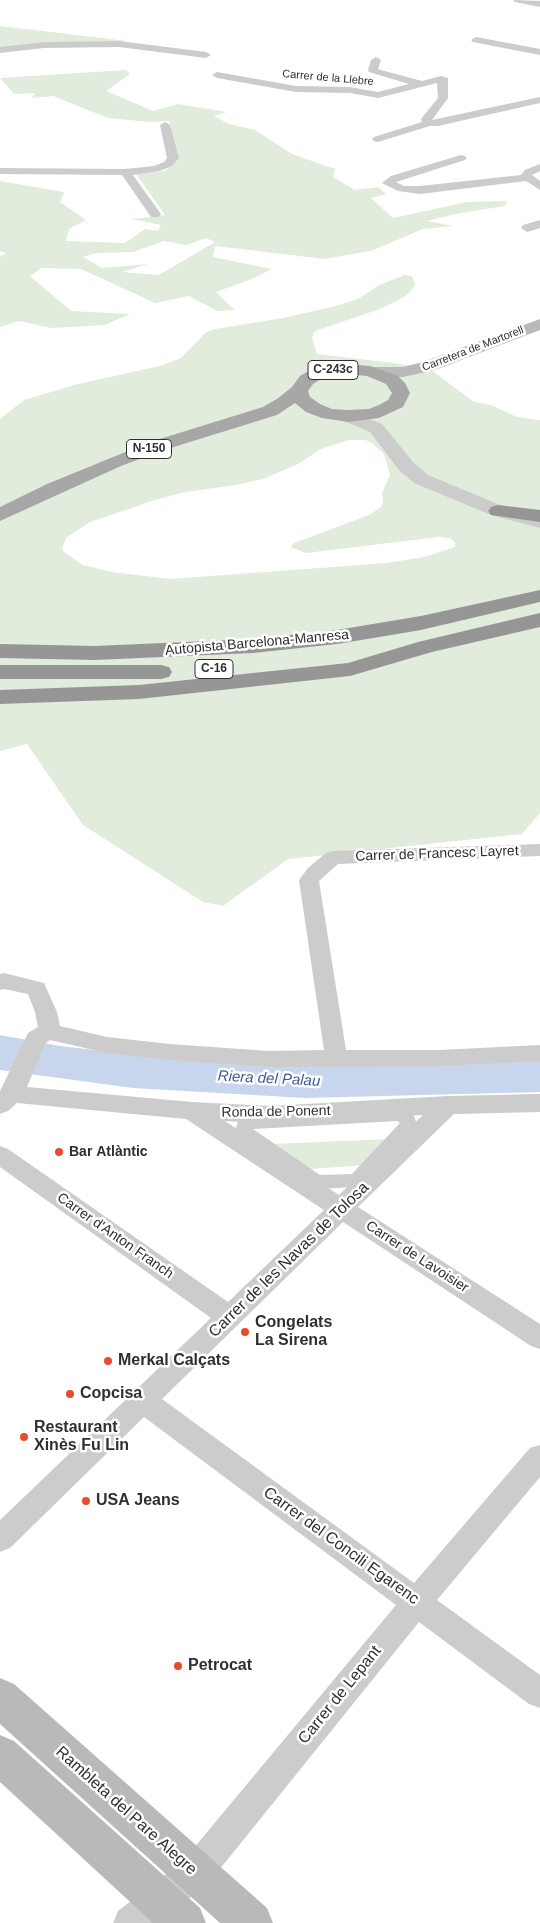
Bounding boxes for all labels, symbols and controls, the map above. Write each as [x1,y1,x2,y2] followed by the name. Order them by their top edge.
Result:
[282,67,374,89] street label: Carrer de la Llebre
[420,324,526,374] street label: Carretera de Martorell
[308,360,358,380] road number: C-243c
[126,439,172,458] road number: N-150
[164,627,350,659] street label: Autopista Barcelona-Manresa
[195,660,233,679] road number: C-16
[355,843,519,865] street label: Carrer de Francesc Layret
[217,1067,321,1091] water label: Riera del Palau
[221,1103,331,1121] street label: Ronda de Ponent
[69,1144,148,1160] place label: Bar Atlàntic
[53,1146,65,1158] marker: Bar Atlàntic
[205,1178,373,1342] street label: Carrer de les Navas de Tolosa
[54,1190,176,1282] street label: Carrer d'Anton Franch
[363,1218,471,1296] street label: Carrer de Lavoisier
[255,1313,332,1351] place label: Congelats La Sirena
[239,1326,251,1338] marker: Congelats La Sirena
[118,1351,230,1371] place label: Merkal Calçats
[102,1355,114,1367] marker: Merkal Calçats
[80,1384,142,1404] place label: Copcisa
[64,1388,76,1400] marker: Copcisa
[34,1418,129,1456] place label: Restaurant Xinès Fu Lin
[18,1431,30,1443] marker: Restaurant Xinès Fu Lin
[259,1483,423,1609] street label: Carrer del Concili Egarenc
[96,1491,180,1511] place label: USA Jeans
[80,1495,92,1507] marker: USA Jeans
[294,1642,386,1748] street label: Carrer de Lepant
[188,1656,252,1676] place label: Petrocat
[172,1660,184,1672] marker: Petrocat
[52,1743,200,1879] street label: Rambleta del Pare Alegre

